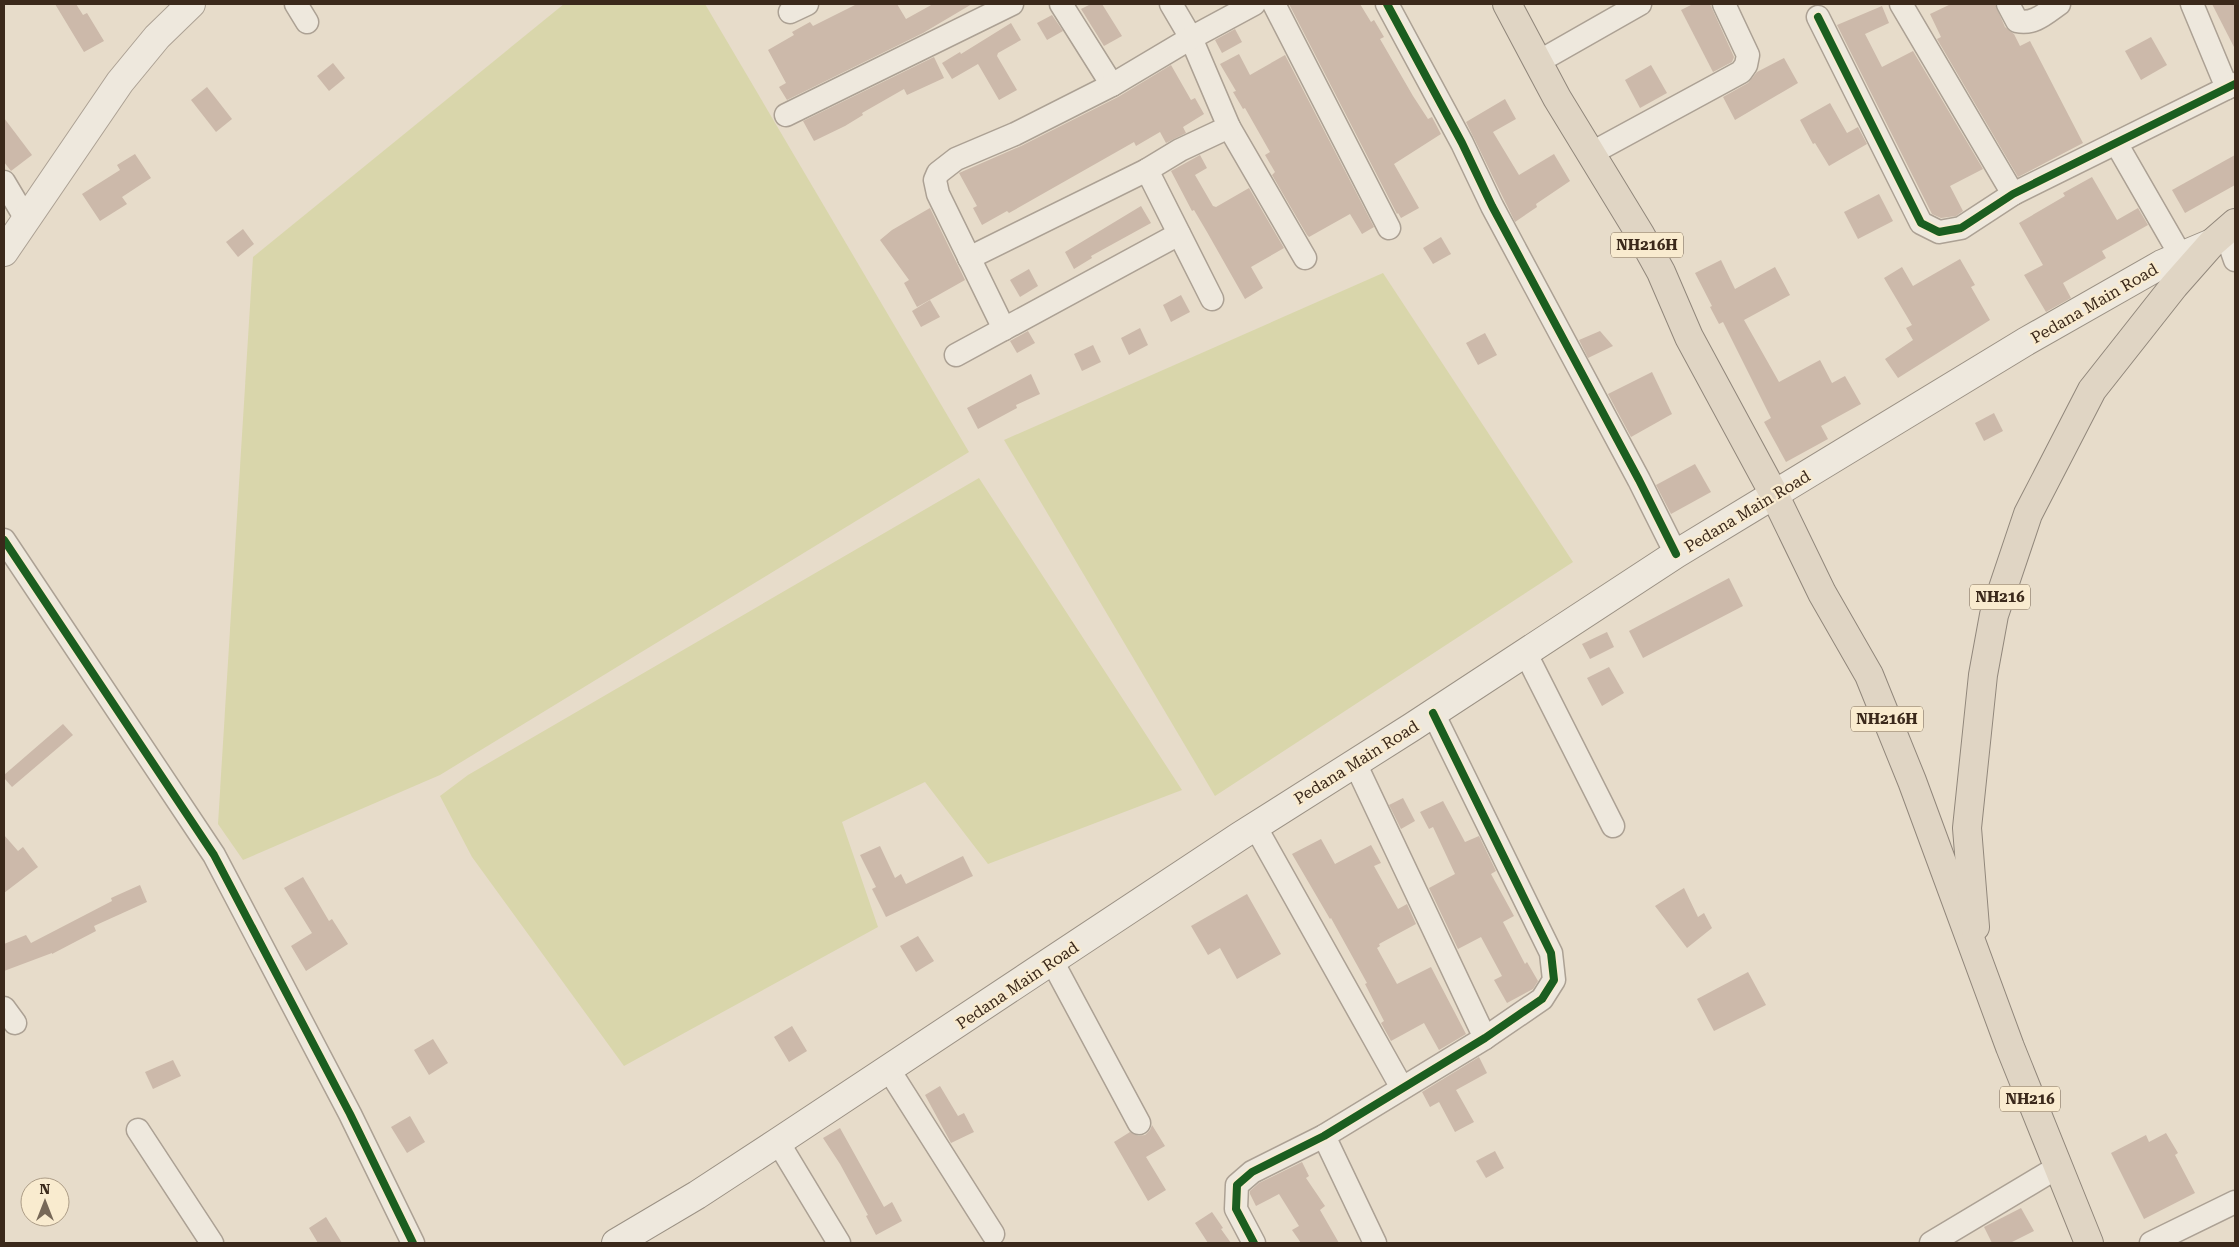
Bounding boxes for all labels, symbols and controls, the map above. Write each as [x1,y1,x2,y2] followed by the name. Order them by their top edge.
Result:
[1611,232,1683,258] road number: NH216H
[2027,259,2161,347] street label: Pedana Main Road
[1681,466,1814,556] street label: Pedana Main Road
[1970,584,2030,610] road number: NH216
[1851,706,1923,732] road number: NH216H
[1290,716,1422,808] street label: Pedana Main Road
[953,937,1082,1033] street label: Pedana Main Road
[2000,1086,2060,1112] road number: NH216
[20,1177,70,1227] north arrow
[40,1181,51,1197] text: N

